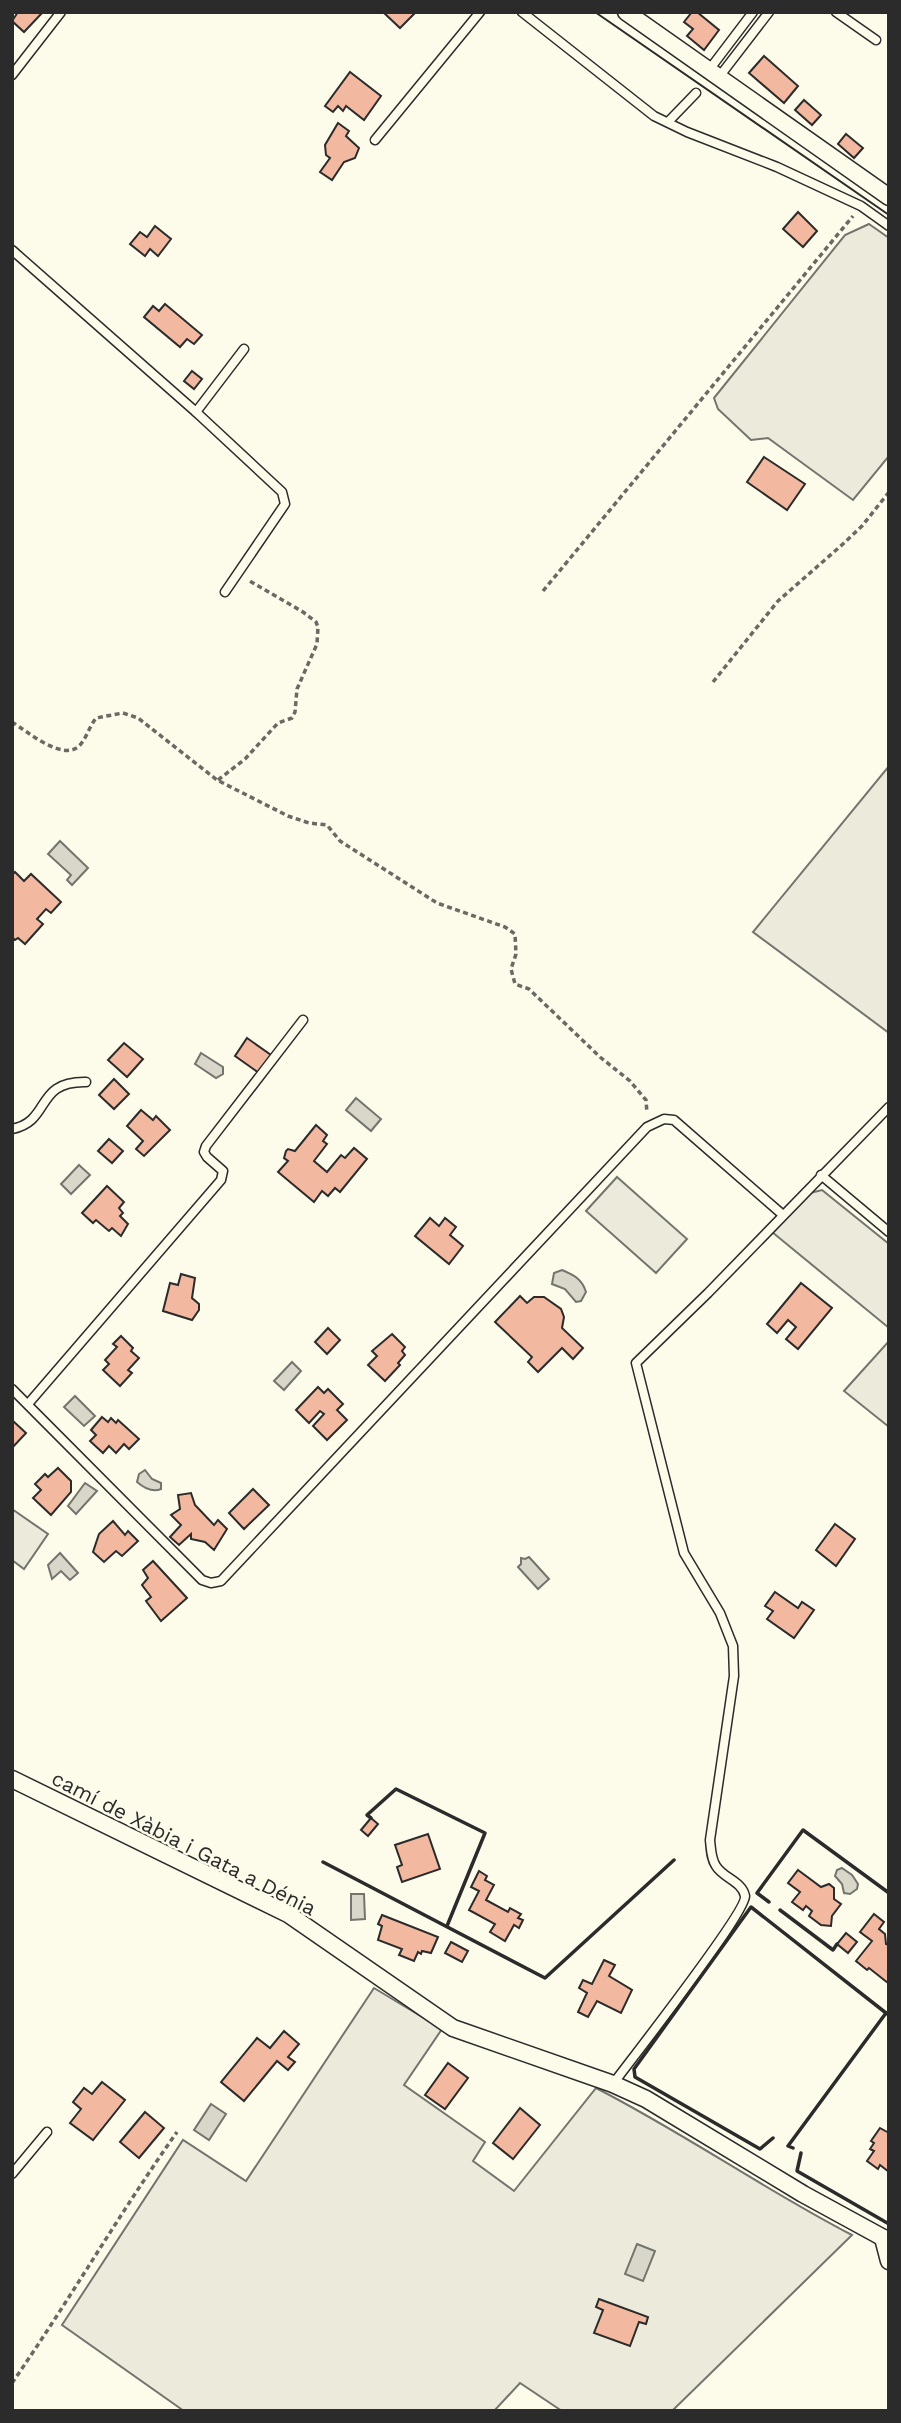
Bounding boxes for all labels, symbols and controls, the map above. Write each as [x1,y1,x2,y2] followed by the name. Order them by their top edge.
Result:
[48,1765,320,1921] street label: camí de Xàbia i Gata a Dénia

